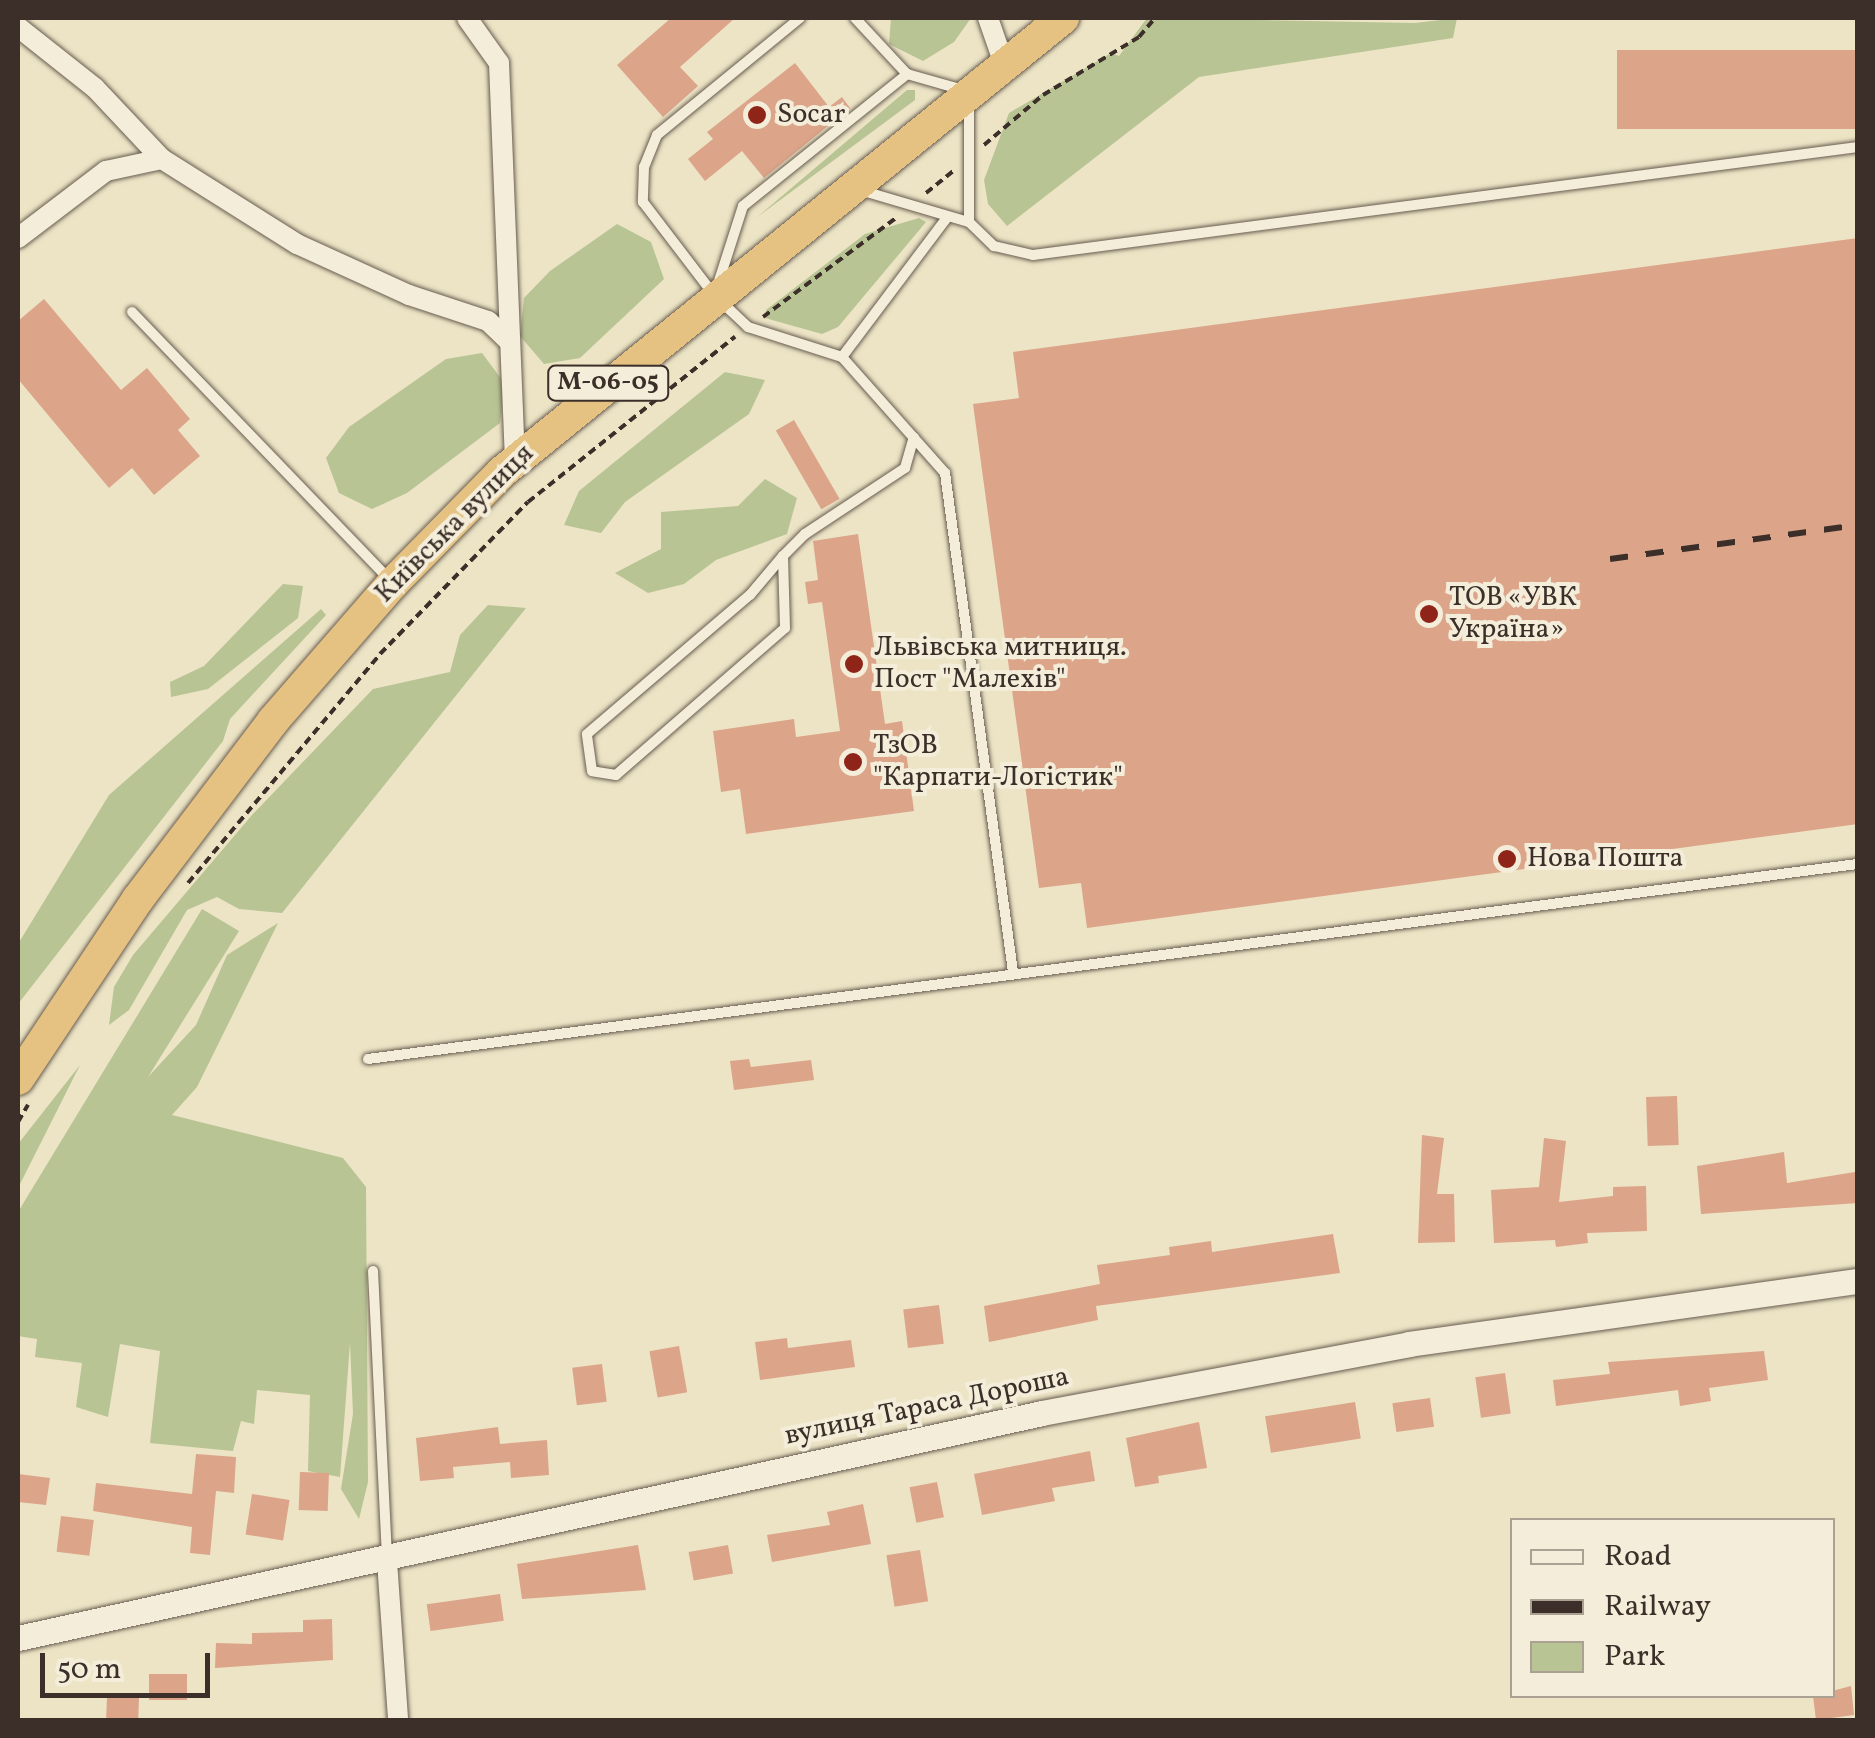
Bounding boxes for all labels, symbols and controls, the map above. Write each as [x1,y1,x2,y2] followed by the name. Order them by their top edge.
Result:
[777,98,846,132] place label: Socar
[746,104,768,126] marker: Socar
[546,363,670,403] road number: М-06-05
[369,438,541,610] street label: Київська вулиця
[1449,581,1578,647] place label: ТОВ «УВК Україна»
[1418,603,1440,625] marker: ТОВ «УВК Україна»
[874,631,1127,697] place label: Львівська митниця. Пост "Малехів"
[843,653,865,675] marker: Львівська митниця. Пост "Малехів"
[873,729,1123,795] place label: ТзОВ "Карпати-Логістик"
[842,751,864,773] marker: ТзОВ "Карпати-Логістик"
[1527,842,1683,876] place label: Нова Пошта
[1496,848,1518,870] marker: Нова Пошта
[781,1360,1073,1454] street label: вулиця Тараса Дороша
[1510,1518,1835,1698] legend
[1604,1536,1672,1578] text: Road
[1604,1586,1711,1628] text: Railway
[45,1633,215,1695] scale bar
[1604,1636,1665,1678] text: Park
[57,1649,121,1691] text: 50 m

